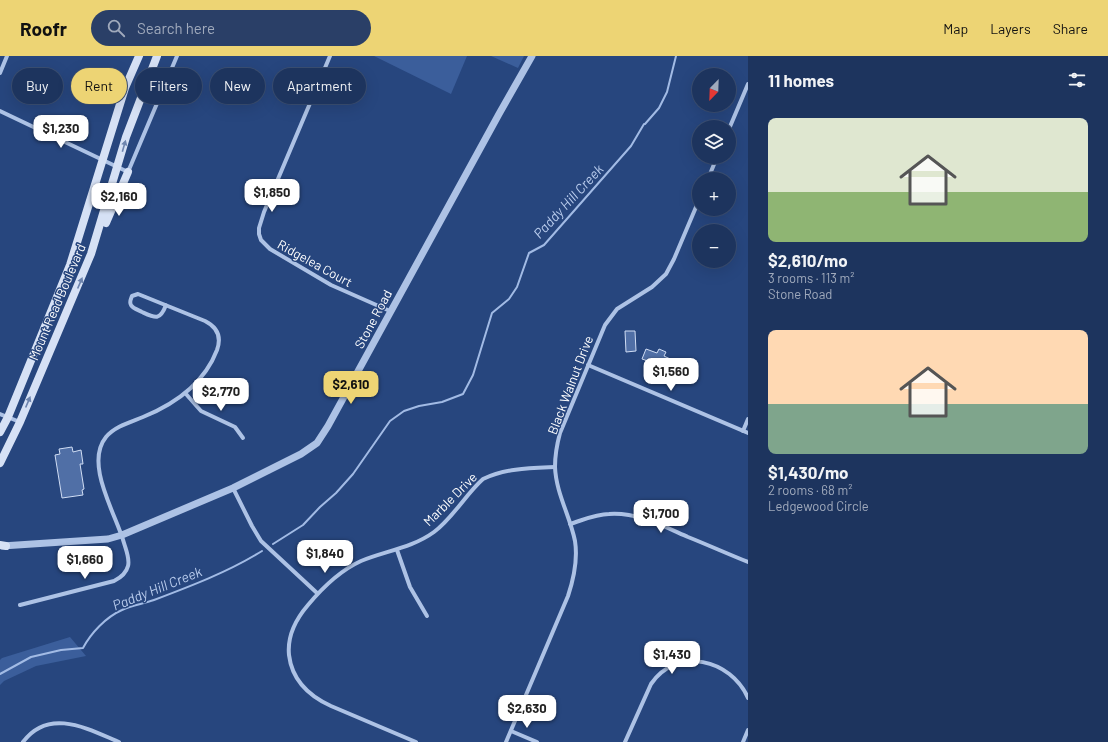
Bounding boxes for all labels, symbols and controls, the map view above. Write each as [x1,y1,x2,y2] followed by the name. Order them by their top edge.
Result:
[91,10,371,46] search box
[20,17,67,40] text: Roofr
[105,17,127,39] icon: search
[137,19,215,37] text: Search here
[943,20,968,37] text: Map
[990,20,1031,37] text: Layers
[1053,20,1088,37] text: Share
[12,68,63,104] chip: Buy
[71,68,127,104] chip: Rent
[135,68,202,104] chip: Filters
[210,68,265,104] chip: New
[273,68,366,104] chip: Apartment
[692,68,736,112] north arrow
[692,68,736,268] map controls
[1066,69,1088,91] icon: filters
[768,70,834,90] text: 11 homes
[28,115,94,149] pin: $1,230
[42,120,80,136] text: $1,230
[692,120,736,164] button: layers
[121,139,127,151] one-way arrow
[892,144,964,216] icon: home
[529,160,607,241] water label: Paddy Hill Creek
[692,172,736,216] button: +
[239,179,305,213] pin: $1,850
[86,183,152,217] pin: $2,160
[254,184,290,200] text: $1,850
[100,188,138,204] text: $2,160
[692,224,736,268] button: −
[275,236,355,290] street label: Ridgelea Court
[25,241,89,363] street label: Mount Read Boulevard
[768,250,848,270] text: $2,610/mo
[768,270,855,286] text: 3 rooms · 113 m²
[77,276,83,288] one-way arrow
[768,286,832,302] text: Stone Road
[351,287,395,351] street label: Stone Road
[544,333,596,437] street label: Black Walnut Drive
[892,356,964,428] icon: home
[638,358,704,392] pin: $1,560
[653,363,689,379] text: $1,560
[318,371,384,405] pin: $2,610
[332,376,370,392] text: $2,610
[188,378,254,412] pin: $2,770
[202,383,240,399] text: $2,770
[25,396,32,408] one-way arrow
[768,462,849,482] text: $1,430/mo
[420,469,480,529] street label: Marble Drive
[768,482,852,498] text: 2 rooms · 68 m²
[768,498,869,514] text: Ledgewood Circle
[628,500,694,534] pin: $1,700
[643,505,679,521] text: $1,700
[292,540,358,574] pin: $1,840
[306,545,344,561] text: $1,840
[52,546,118,580] pin: $1,660
[67,551,103,567] text: $1,660
[110,562,204,614] water label: Paddy Hill Creek
[639,641,705,675] pin: $1,430
[653,646,691,662] text: $1,430
[494,695,560,729] pin: $2,630
[507,700,547,716] text: $2,630

